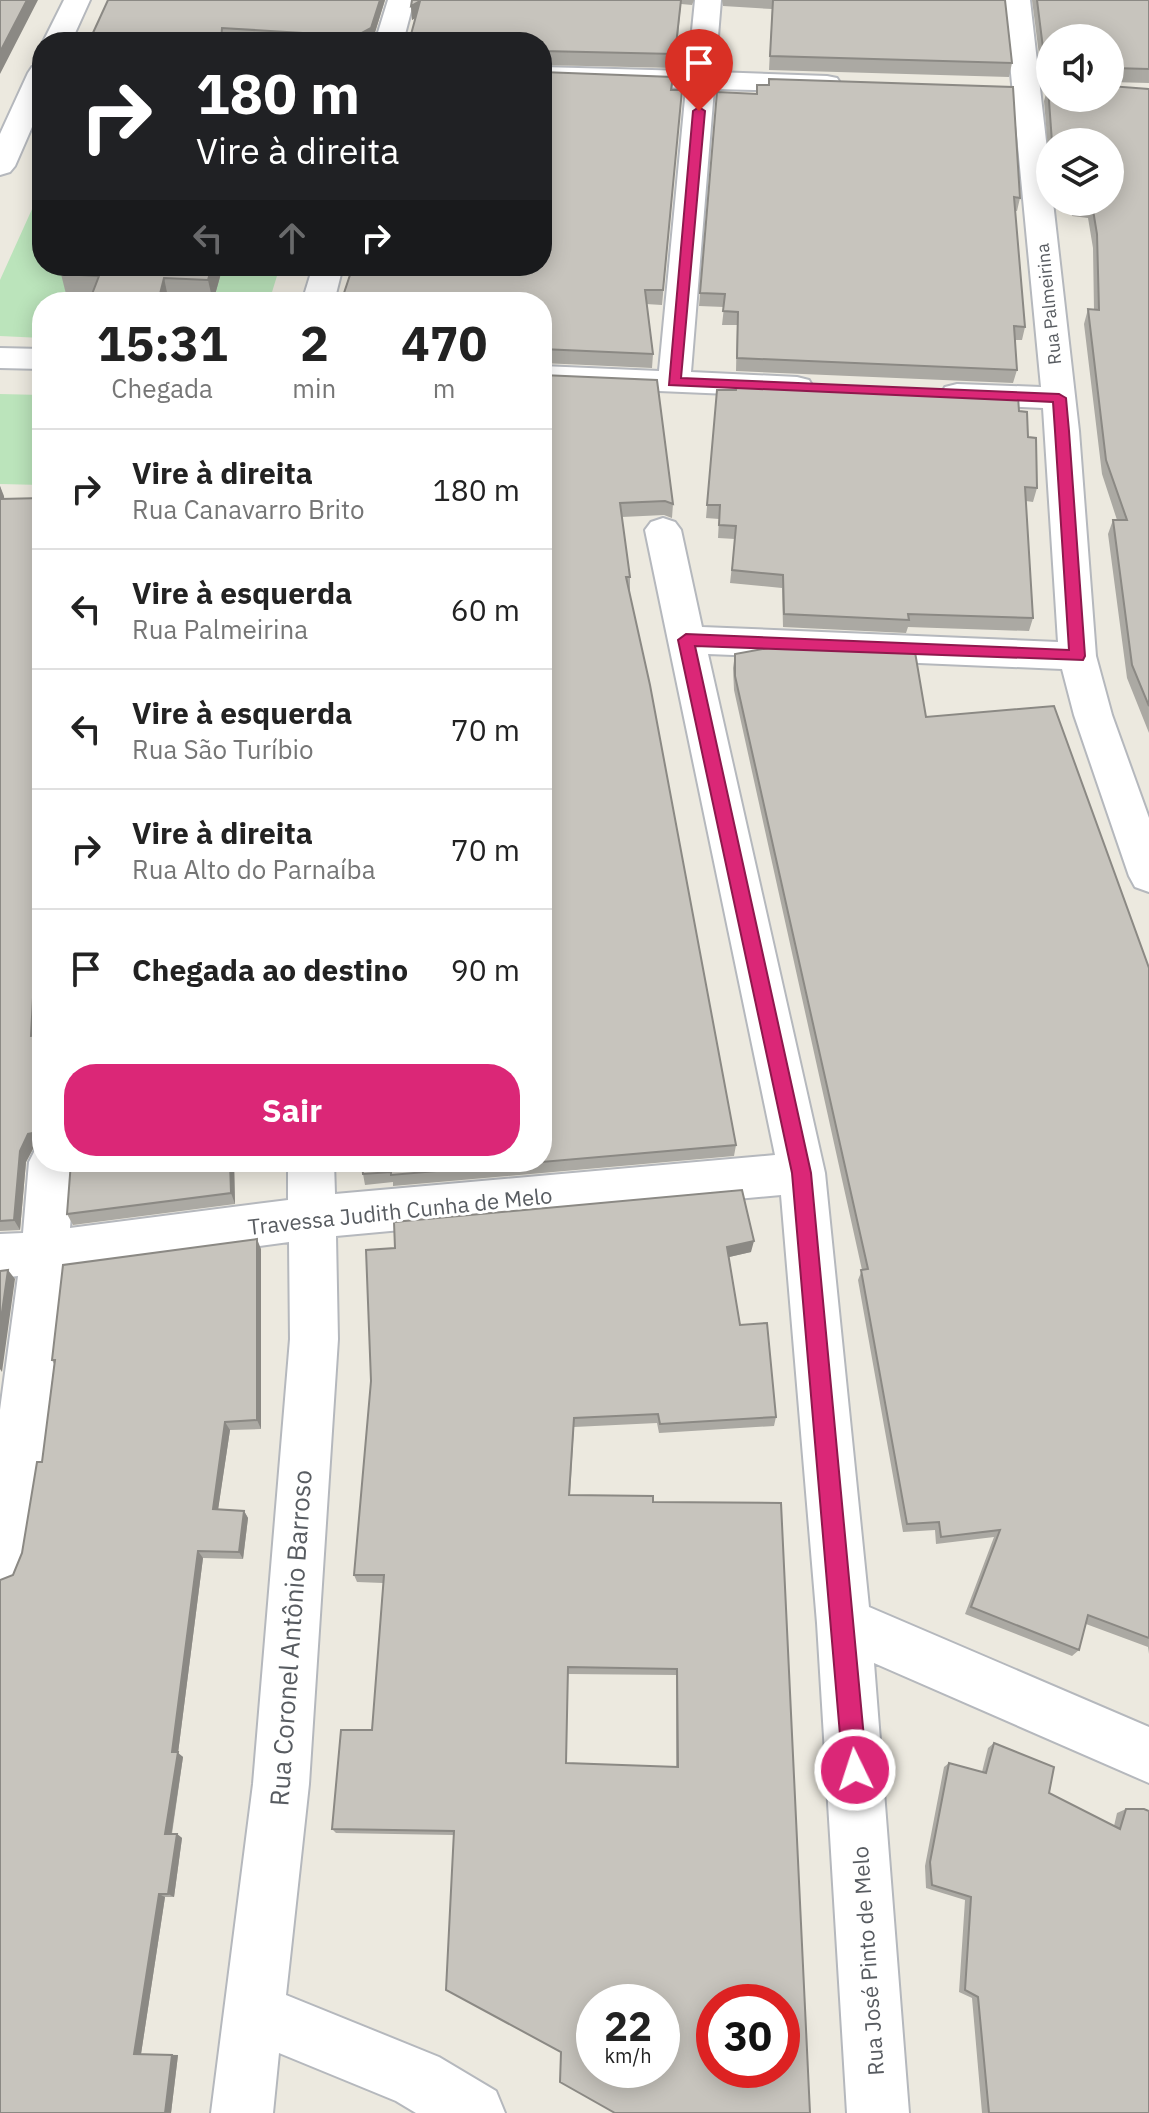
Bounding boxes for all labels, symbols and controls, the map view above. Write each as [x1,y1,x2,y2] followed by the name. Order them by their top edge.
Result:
[1036,24,1124,216] map controls
[1036,24,1124,112] button: sound
[665,29,733,111] pin
[677,41,721,85] icon: arrive
[196,57,360,129] text: 180 m
[64,64,168,168] icon: right
[196,127,399,174] text: Vire à direita
[1036,128,1124,216] button: layers
[186,216,230,260] icon: left
[270,216,314,260] icon: ahead
[354,216,398,260] icon: right
[1031,242,1066,366] street label: Rua Palmeirina
[97,312,228,374] text: 15:31
[300,312,329,374] text: 2
[401,312,487,374] text: 470
[111,371,213,405] text: Chegada
[292,371,336,405] text: min
[433,371,455,405] text: m
[132,453,313,492] text: Vire à direita
[64,467,108,511] icon: right
[433,470,520,509] text: 180 m
[132,492,365,526] text: Rua Canavarro Brito
[132,573,352,612] text: Vire à esquerda
[64,587,108,631] icon: left
[451,590,520,629] text: 60 m
[132,612,308,646] text: Rua Palmeirina
[132,693,352,732] text: Vire à esquerda
[64,707,108,751] icon: left
[451,710,520,749] text: 70 m
[132,732,314,766] text: Rua São Turíbio
[132,813,313,852] text: Vire à direita
[64,827,108,871] icon: right
[451,830,520,869] text: 70 m
[132,852,376,886] text: Rua Alto do Parnaíba
[64,947,108,991] icon: arrive
[132,950,408,989] text: Chegada ao destino
[451,950,520,989] text: 90 m
[64,1064,520,1156] button: Sair
[246,1180,554,1241] street label: Travessa Judith Cunha de Melo
[261,1469,319,1807] street label: Rua Coronel Antônio Barroso
[813,1728,897,1812] position arrow
[845,1845,890,2077] street label: Rua José Pinto de Melo
[696,1984,800,2088] speed limit sign: 30
[604,2000,652,2052] text: 22
[604,2042,652,2069] text: km/h

